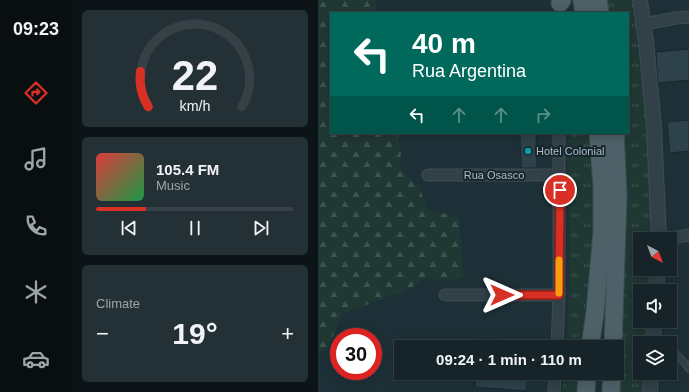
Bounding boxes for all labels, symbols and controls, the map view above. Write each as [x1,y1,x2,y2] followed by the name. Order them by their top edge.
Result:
[13,19,59,39] text: 09:23
[346,28,398,80] icon: left
[412,28,476,59] text: 40 m
[172,51,218,98] text: 22
[412,61,526,81] text: Rua Argentina
[22,79,50,107] icon: directions
[180,97,211,113] text: km/h
[406,104,428,126] icon: left
[448,104,470,126] icon: ahead
[490,104,512,126] icon: ahead
[532,104,554,126] icon: right
[22,145,50,173] icon: music
[536,145,604,157] place label: Hotel Colonial
[523,146,533,156] marker: Hotel Colonial
[156,161,219,178] text: 105.4 FM
[464,169,524,181] street label: Rua Osasco
[543,173,577,207] pin
[156,178,190,193] text: Music
[549,179,571,201] icon: arrive
[22,212,50,240] icon: phone
[118,217,140,239] icon: previous
[184,217,206,239] icon: pause
[250,217,272,239] icon: next
[633,232,677,276] north arrow
[633,232,677,380] map controls
[481,274,523,316] position arrow
[22,278,50,306] icon: climate
[633,284,677,328] button: sound
[96,296,140,311] text: Climate
[172,317,218,350] text: 19°
[96,321,109,346] text: −
[281,321,294,346] text: +
[330,328,382,380] speed limit sign: 30
[633,336,677,380] button: layers
[22,345,50,373] icon: car
[436,351,582,368] text: 09:24 · 1 min · 110 m

